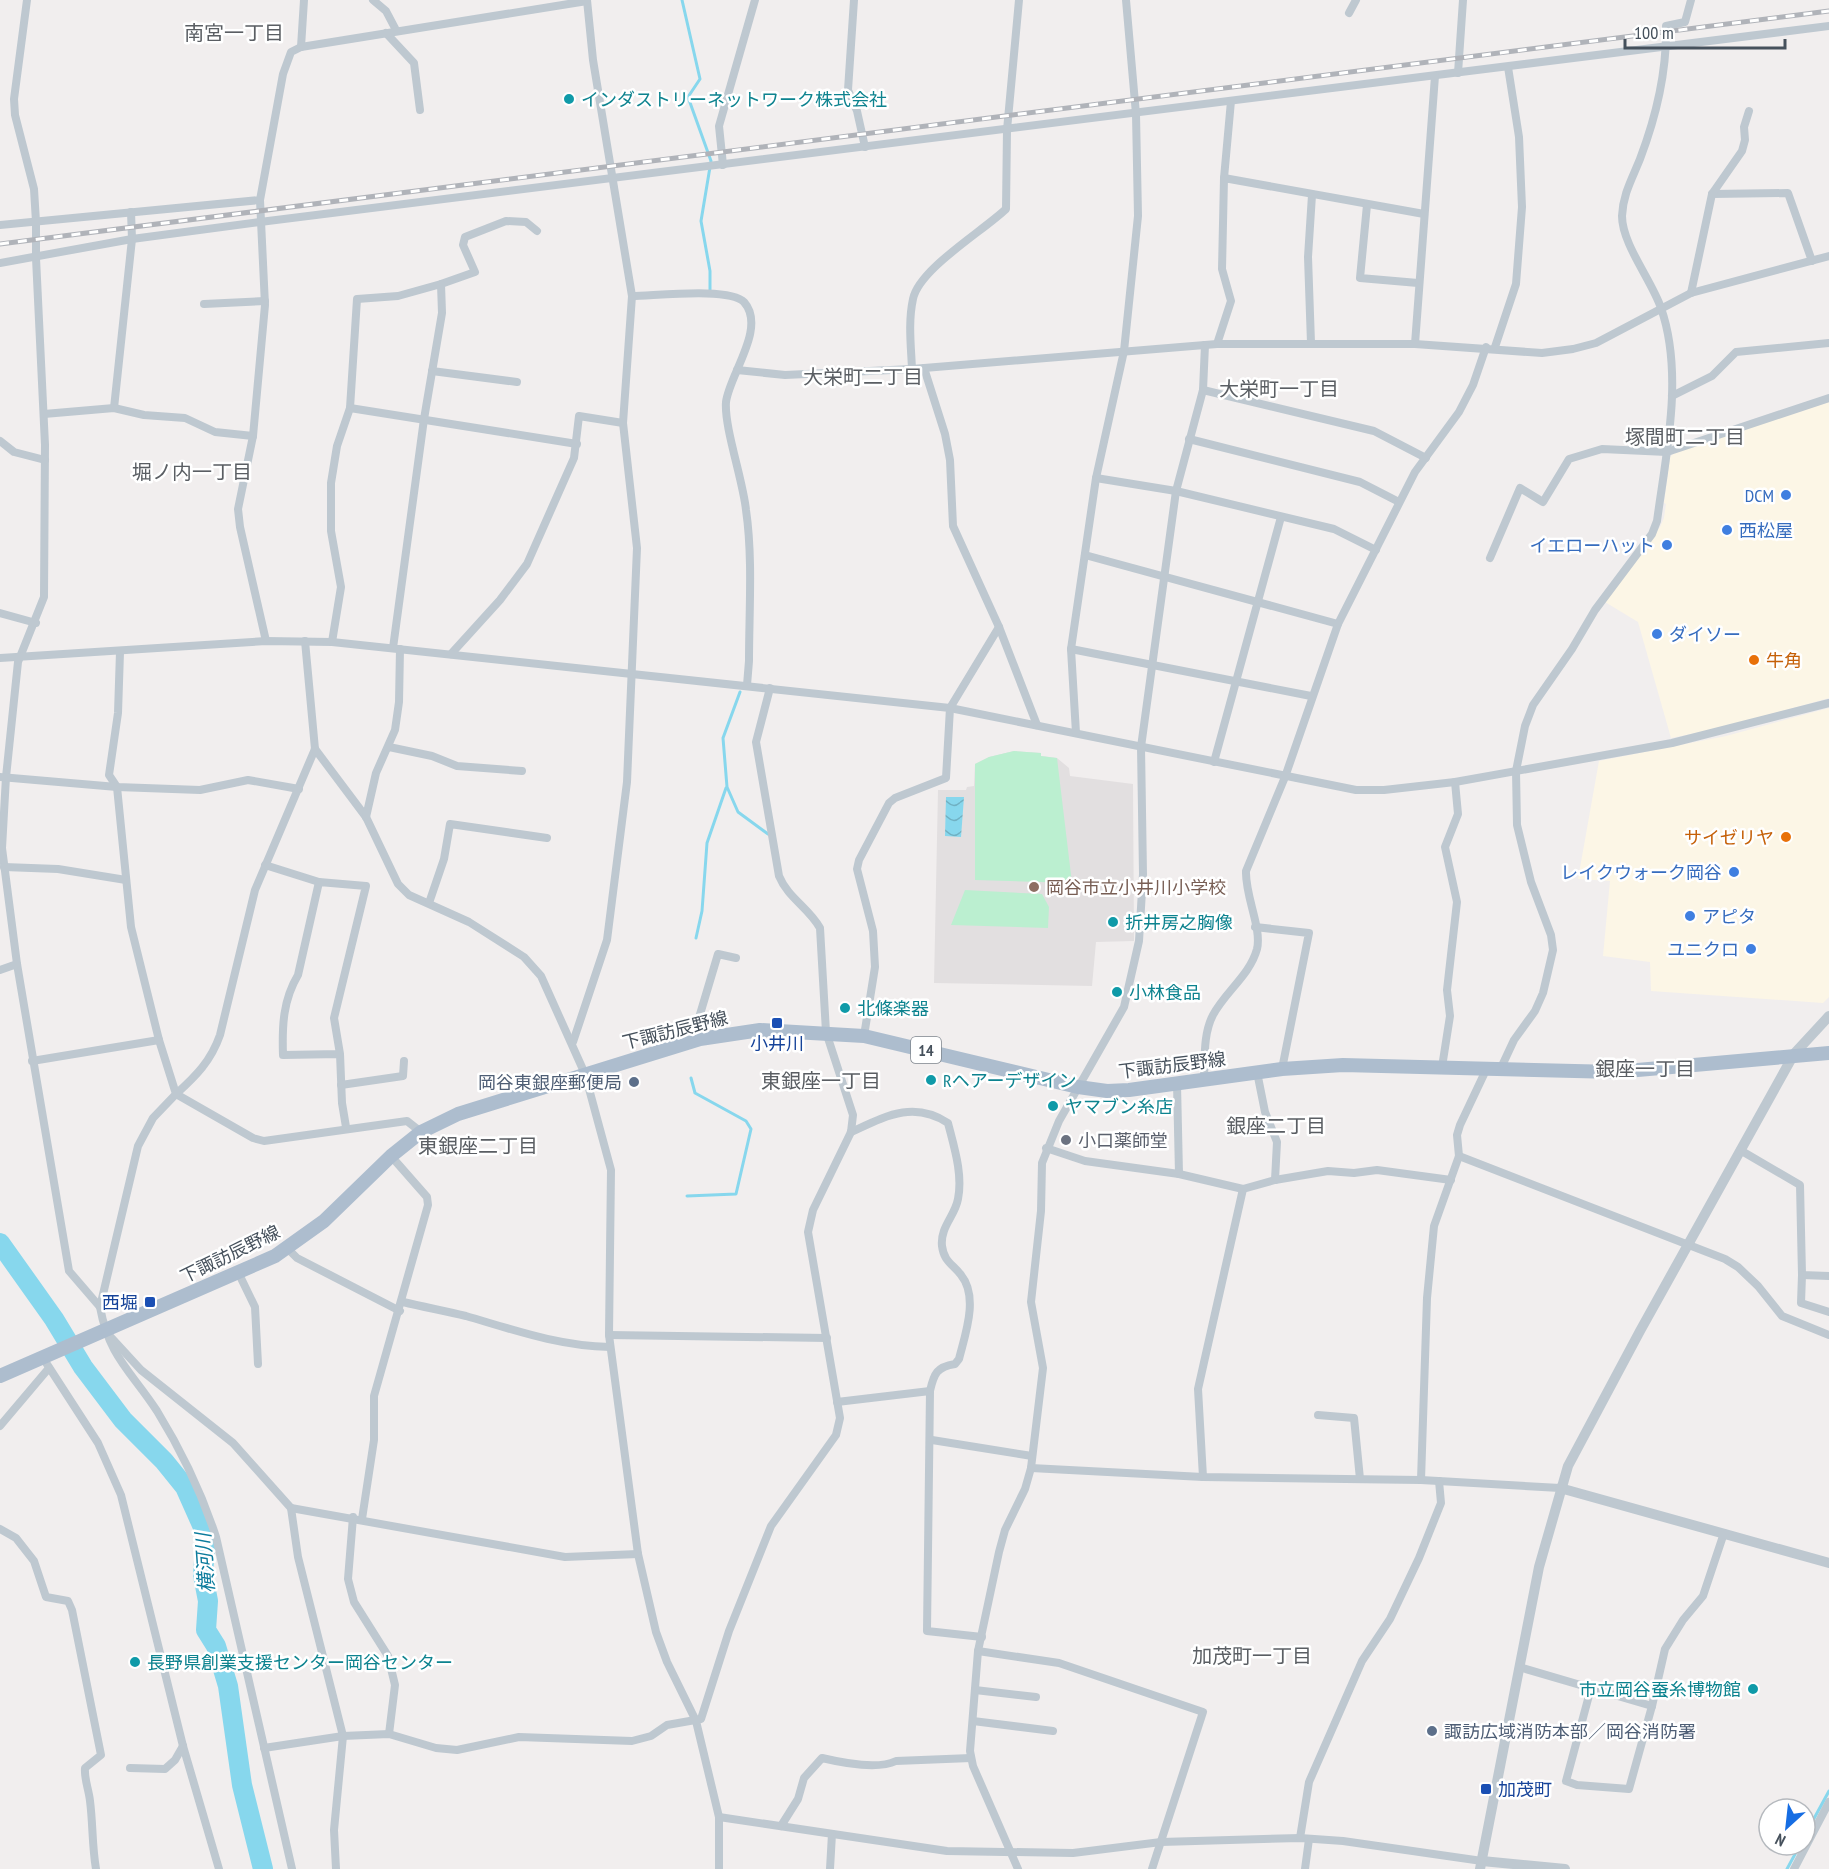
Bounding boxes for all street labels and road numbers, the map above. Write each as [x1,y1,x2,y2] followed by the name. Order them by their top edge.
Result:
[620,1006,730,1054] street label: 下諏訪辰野線
[911,1037,941,1063] road number: 14
[1117,1047,1227,1083] street label: 下諏訪辰野線
[176,1220,284,1288] street label: 下諏訪辰野線

